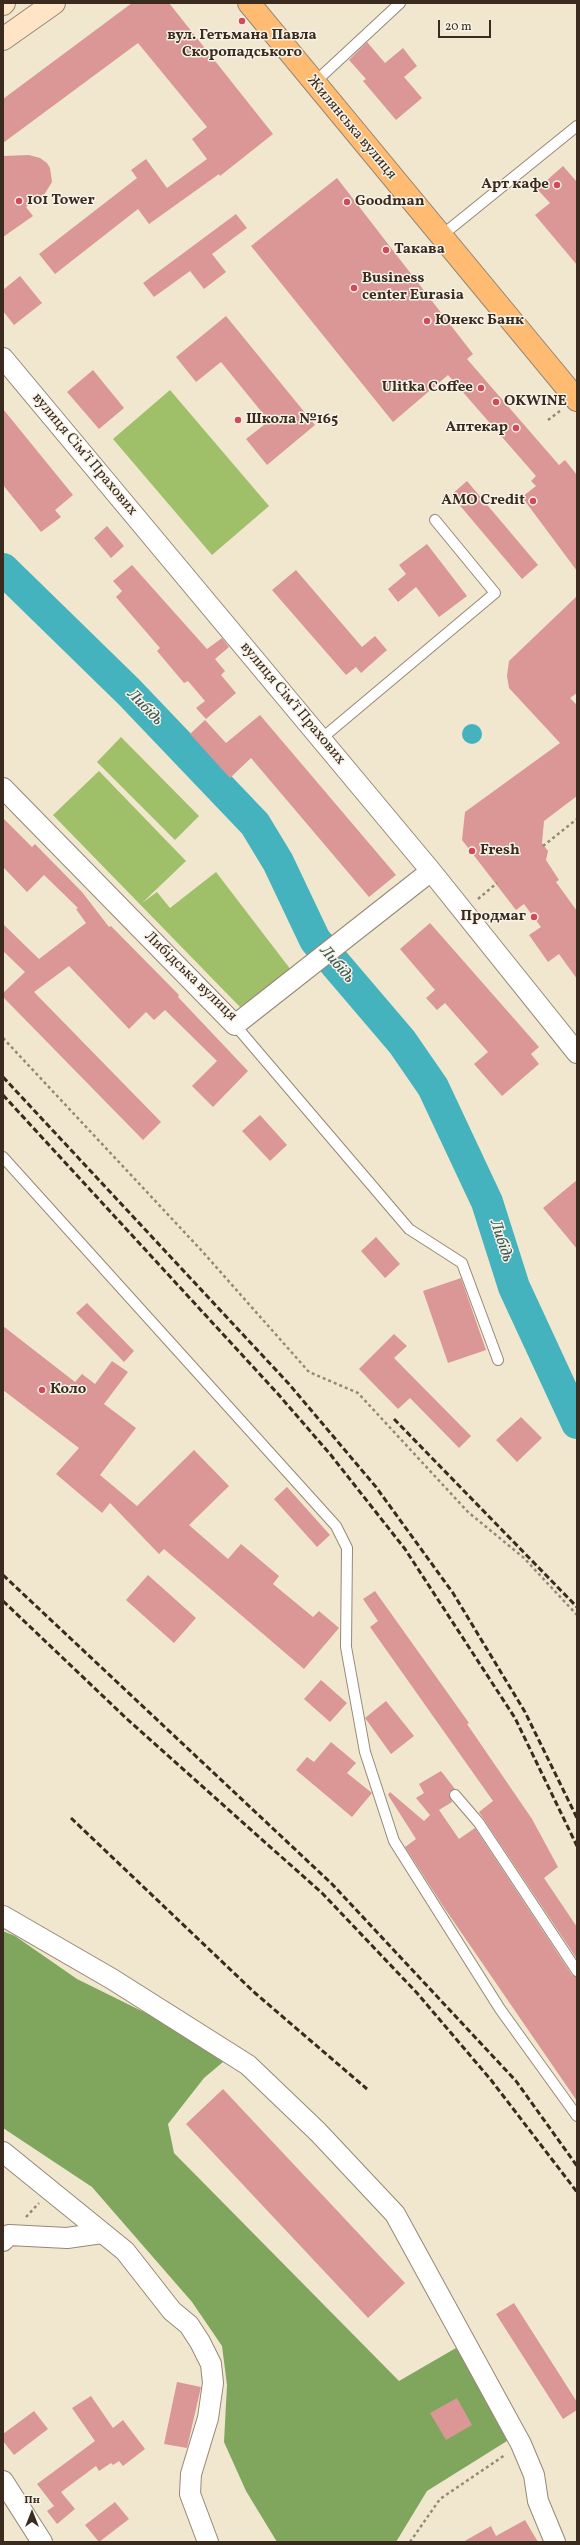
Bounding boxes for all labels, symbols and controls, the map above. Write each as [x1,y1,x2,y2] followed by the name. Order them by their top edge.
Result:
[440,12,493,38] scale bar
[237,16,247,26] marker: вул. Гетьмана Павла Скоропадського
[445,19,472,35] text: 20 m
[167,27,317,62] place label: вул. Гетьмана Павла Скоропадського
[302,72,400,184] street label: Жилянська вулиця
[481,176,549,194] place label: Арт кафе
[552,180,562,190] marker: Арт кафе
[27,192,95,210] place label: 101 Tower
[355,193,425,211] place label: Goodman
[14,196,24,206] marker: 101 Tower
[342,197,352,207] marker: Goodman
[394,241,445,259] place label: Такава
[381,245,391,255] marker: Такава
[362,270,464,305] place label: Business center Eurasia
[349,283,359,293] marker: Business center Eurasia
[435,312,524,330] place label: Юнекс Банк
[422,316,432,326] marker: Юнекс Банк
[382,379,473,397] place label: Ulitka Coffee
[476,383,486,393] marker: Ulitka Coffee
[27,390,141,520] street label: вулиця Сімʼї Прахових
[504,393,567,411] place label: OKWINE
[491,397,501,407] marker: OKWINE
[246,411,338,429] place label: Школа №165
[233,415,243,425] marker: Школа №165
[446,419,508,437] place label: Аптекар
[511,423,521,433] marker: Аптекар
[441,492,525,510] place label: AMO Credit
[528,496,538,506] marker: AMO Credit
[235,639,349,769] street label: вулиця Сімʼї Прахових
[122,686,166,730] water label: Либідь
[480,842,520,860] place label: Fresh
[467,846,477,856] marker: Fresh
[461,908,526,926] place label: Продмаг
[529,912,539,922] marker: Продмаг
[140,928,240,1026] street label: Либідська вулиця
[314,942,358,988] water label: Либідь
[484,1217,516,1265] water label: Либідь
[50,1381,86,1399] place label: Коло
[37,1385,47,1395] marker: Коло
[12,2493,52,2533] north arrow
[24,2493,40,2508] text: Пн

